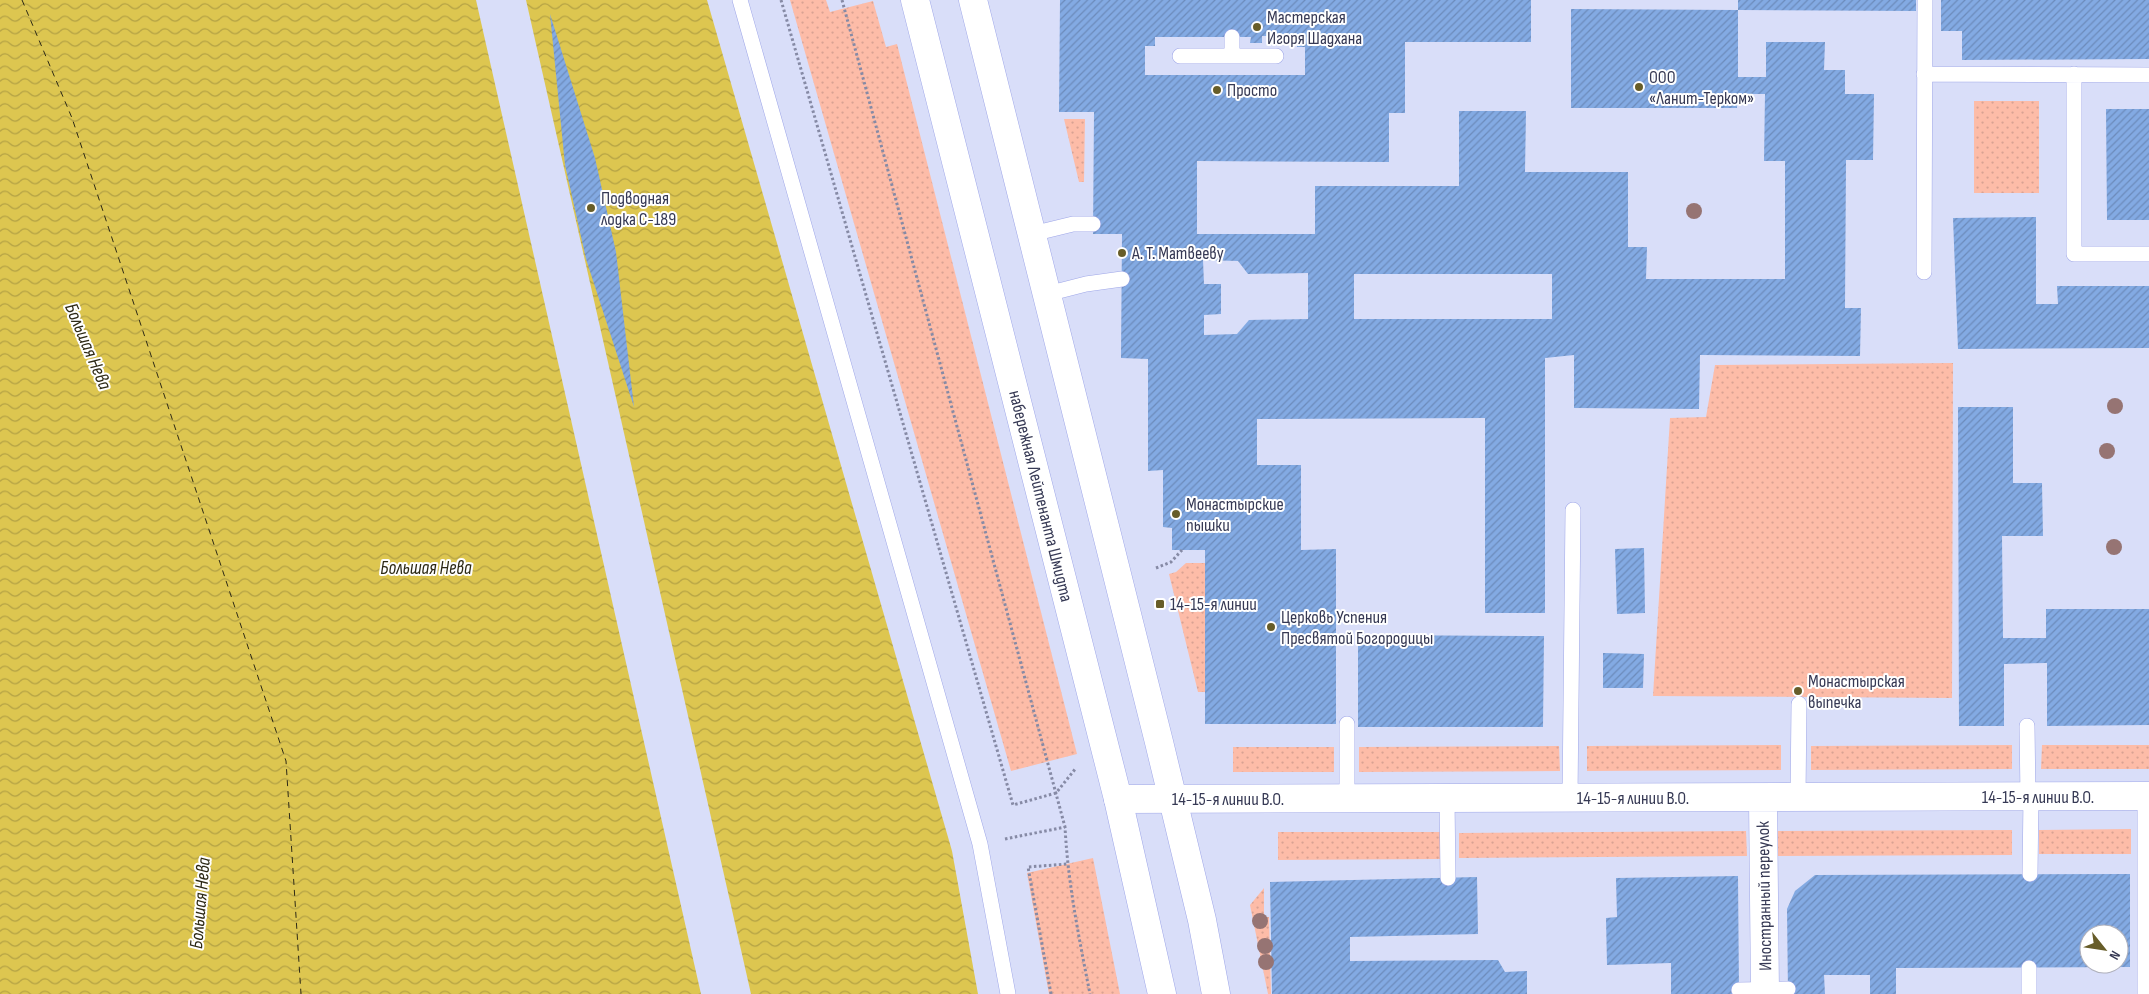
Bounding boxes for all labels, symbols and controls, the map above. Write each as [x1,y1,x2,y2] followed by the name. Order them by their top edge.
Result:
[1267,7,1362,49] place label: Мастерская Игоря Шадхана
[1251,21,1263,33] marker: Мастерская Игоря Шадхана
[1649,67,1754,109] place label: ООО «Ланит-Терком»
[1227,80,1277,101] place label: Просто
[1633,81,1645,93] marker: ООО «Ланит-Терком»
[1211,84,1223,96] marker: Просто
[601,188,676,230] place label: Подводная лодка С-189
[585,202,597,214] marker: Подводная лодка С-189
[1131,243,1224,264] place label: А. Т. Матвееву
[1116,247,1128,259] marker: А. Т. Матвееву
[59,300,116,394] water label: Большая Нева
[1004,388,1077,604] street label: набережная Лейтенанта Шмидта
[1186,494,1284,536] place label: Монастырские пышки
[1170,508,1182,520] marker: Монастырские пышки
[380,557,472,580] water label: Большая Нева
[1170,594,1257,615] place label: 14-15-я линии
[1154,598,1166,610] marker: 14-15-я линии
[1281,607,1433,649] place label: Церковь Успения Пресвятой Богородицы
[1265,621,1277,633] marker: Церковь Успения Пресвятой Богородицы
[1808,671,1905,713] place label: Монастырская выпечка
[1792,685,1804,697] marker: Монастырская выпечка
[1982,787,2094,808] street label: 14-15-я линии В.О.
[1577,788,1689,809] street label: 14-15-я линии В.О.
[1172,789,1284,810] street label: 14-15-я линии В.О.
[1753,821,1776,971] street label: Иностранный переулок
[185,856,216,950] water label: Большая Нева
[2079,924,2129,974] north arrow
[2106,948,2124,963] text: N

